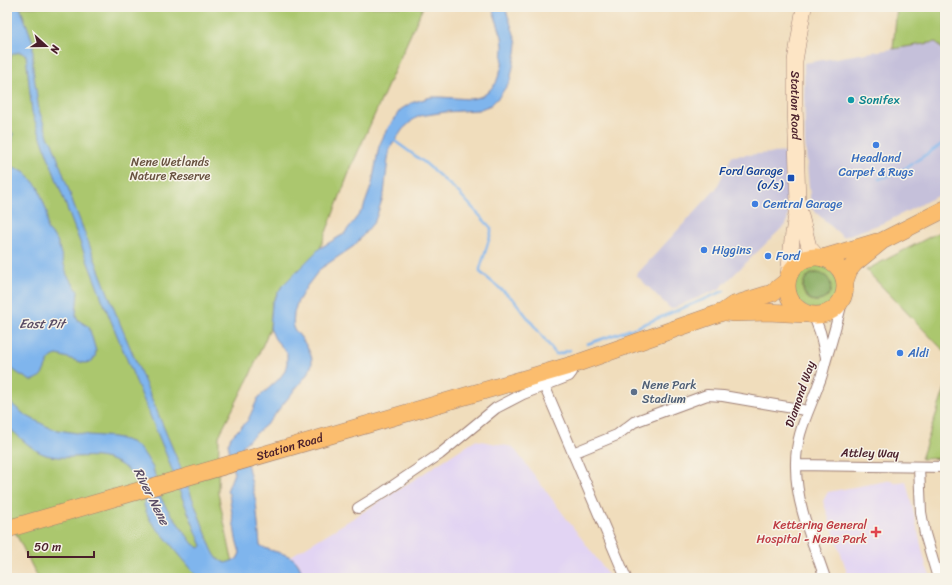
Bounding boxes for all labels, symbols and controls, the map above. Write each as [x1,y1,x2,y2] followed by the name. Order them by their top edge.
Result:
[26,26,66,66] north arrow
[44,42,65,57] text: N
[784,71,807,142] street label: Station Road
[859,89,900,111] place label: Sonifex
[846,95,856,105] marker: Sonifex
[871,140,881,150] marker: Headland Carpet & Rugs
[839,147,914,183] place label: Headland Carpet & Rugs
[130,151,211,187] park label: Nene Wetlands Nature Reserve
[719,160,784,196] place label: Ford Garage (o/s)
[786,173,796,183] marker: Ford Garage (o/s)
[763,193,843,215] place label: Central Garage
[750,199,760,209] marker: Central Garage
[712,239,752,261] place label: Higgins
[699,245,709,255] marker: Higgins
[776,245,801,267] place label: Ford
[763,251,773,261] marker: Ford
[19,312,68,335] water label: East Pit
[907,342,930,364] place label: Aldi
[895,348,905,358] marker: Aldi
[778,357,822,430] street label: Diamond Way
[642,374,697,410] place label: Nene Park Stadium
[629,387,639,397] marker: Nene Park Stadium
[253,426,327,467] street label: Station Road
[840,441,900,465] street label: Attley Way
[127,463,176,530] water label: River Nene
[757,514,868,550] place label: Kettering General Hospital - Nene Park
[870,526,882,538] marker: Kettering General Hospital - Nene Park
[28,533,94,559] scale bar
[34,536,61,558] text: 50 m

